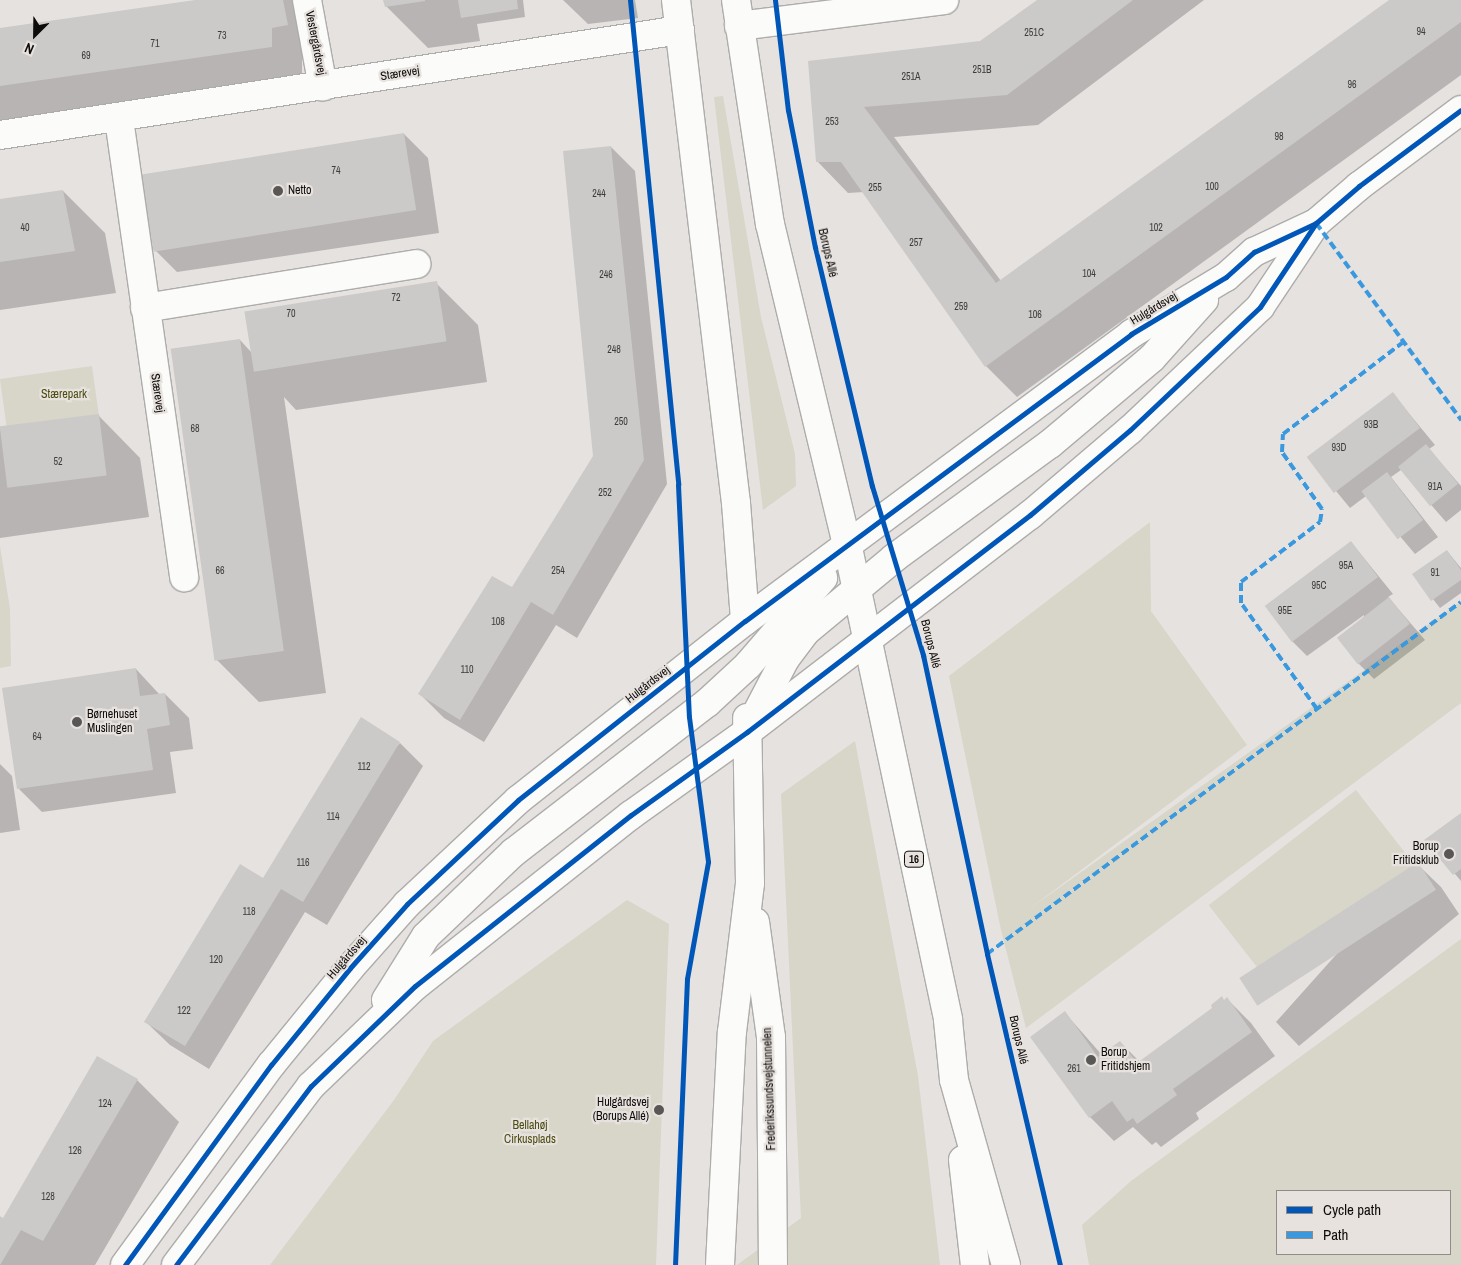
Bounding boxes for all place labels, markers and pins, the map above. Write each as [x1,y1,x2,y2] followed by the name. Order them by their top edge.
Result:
[288,184,312,198] place label: Netto
[272,185,284,197] marker: Netto
[87,708,137,736] place label: Børnehuset Muslingen
[71,716,83,728] marker: Børnehuset Muslingen
[1393,840,1439,868] place label: Borup Fritidsklub
[1443,848,1455,860] marker: Borup Fritidsklub
[1101,1046,1150,1074] place label: Borup Fritidshjem
[1085,1054,1097,1066] marker: Borup Fritidshjem
[592,1096,649,1124] place label: Hulgårdsvej (Borups Allé)
[653,1104,665,1116] marker: Hulgårdsvej (Borups Allé)

